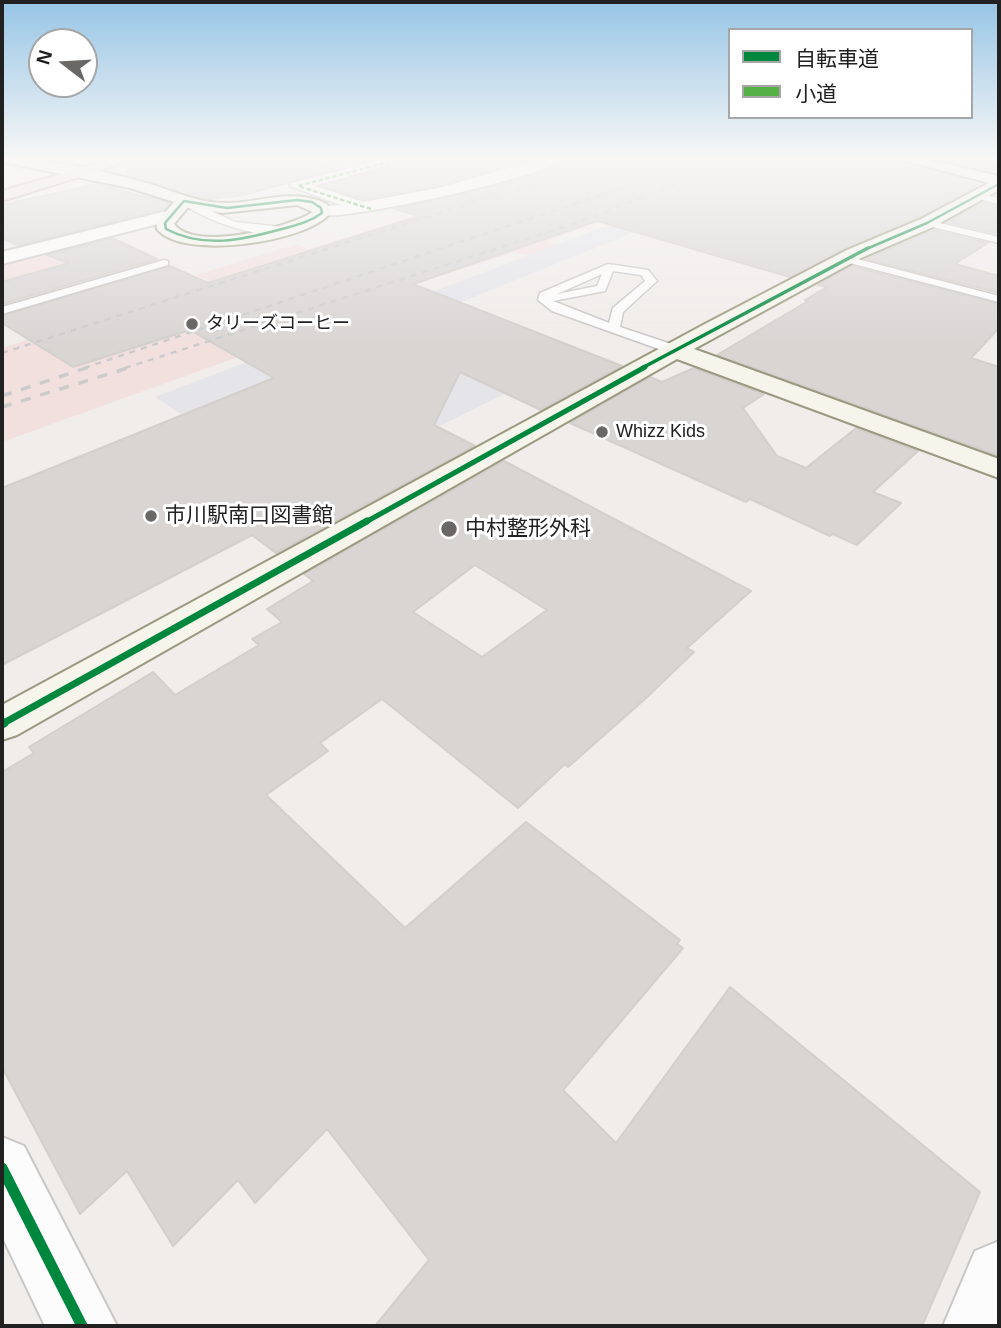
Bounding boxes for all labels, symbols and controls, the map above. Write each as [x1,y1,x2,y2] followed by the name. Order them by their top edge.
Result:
[28,28,98,98] north arrow
[728,28,973,119] legend
[795,47,879,70] text: 自転車道
[32,48,56,67] text: N
[795,82,837,105] text: 小道
[206,313,350,335] place label: タリーズコーヒー
[184,316,200,332] marker: タリーズコーヒー
[616,421,705,443] place label: Whizz Kids
[594,424,610,440] marker: Whizz Kids
[165,503,333,529] place label: 市川駅南口図書館
[143,508,159,524] marker: 市川駅南口図書館
[465,516,591,542] place label: 中村整形外科
[439,519,459,539] marker: 中村整形外科

